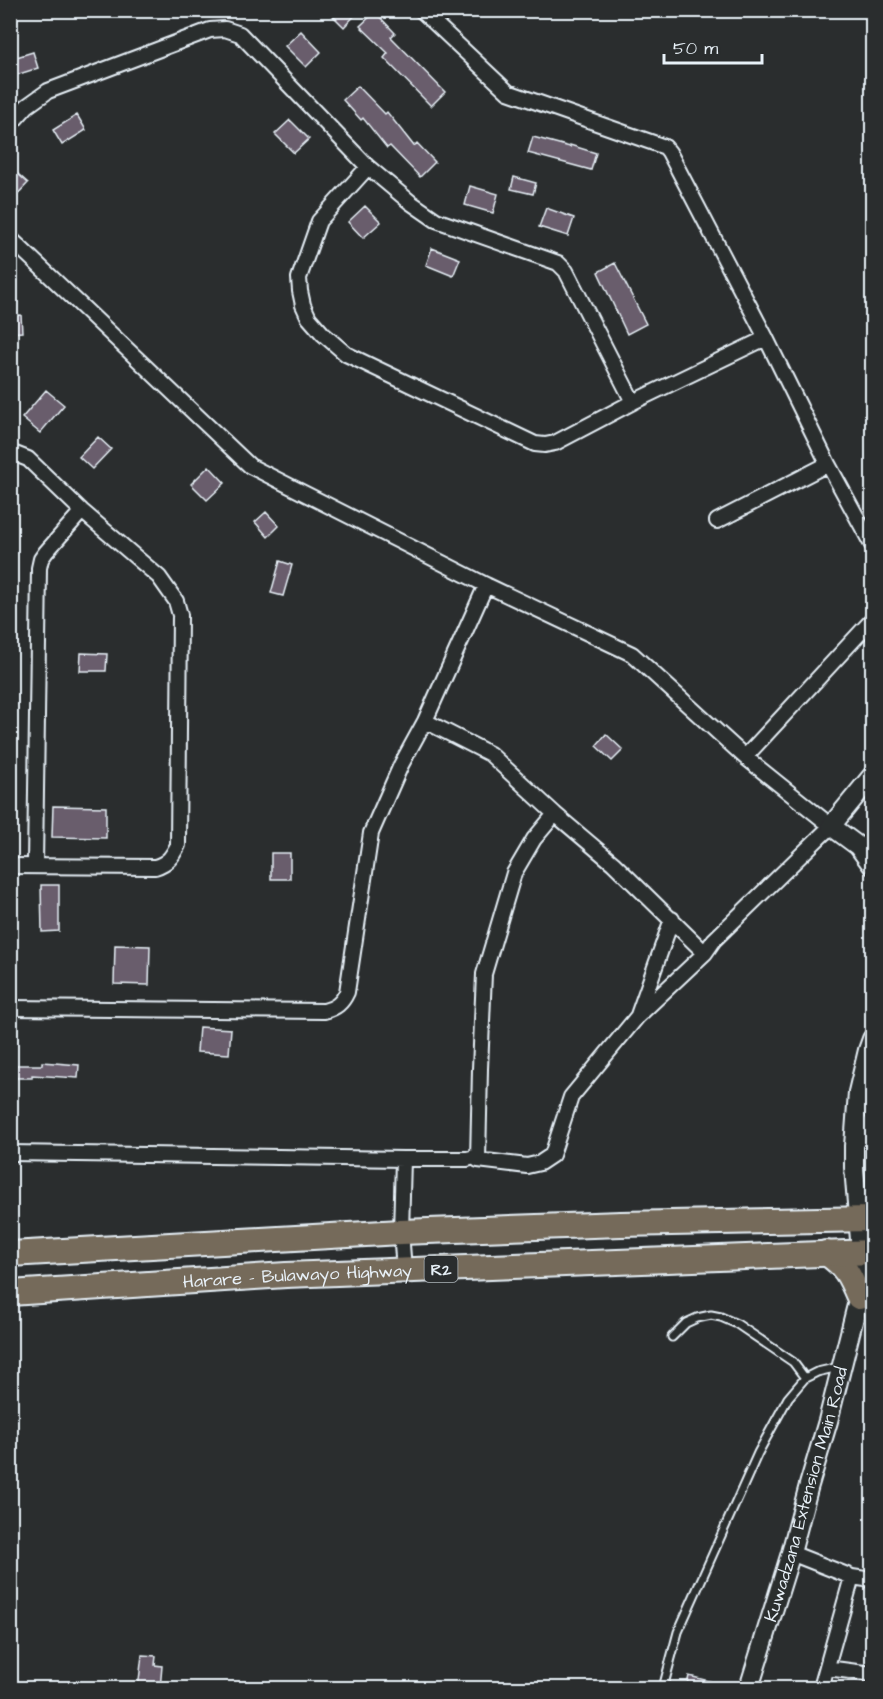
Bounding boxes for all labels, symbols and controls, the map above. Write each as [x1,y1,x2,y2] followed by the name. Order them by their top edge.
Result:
[664,27,762,65] scale bar
[673,36,718,61] text: 50 m
[424,1256,458,1282] road number: R2
[182,1258,413,1295] street label: Harare - Bulawayo Highway
[758,1364,854,1625] street label: Kuwadzana Extension Main Road

